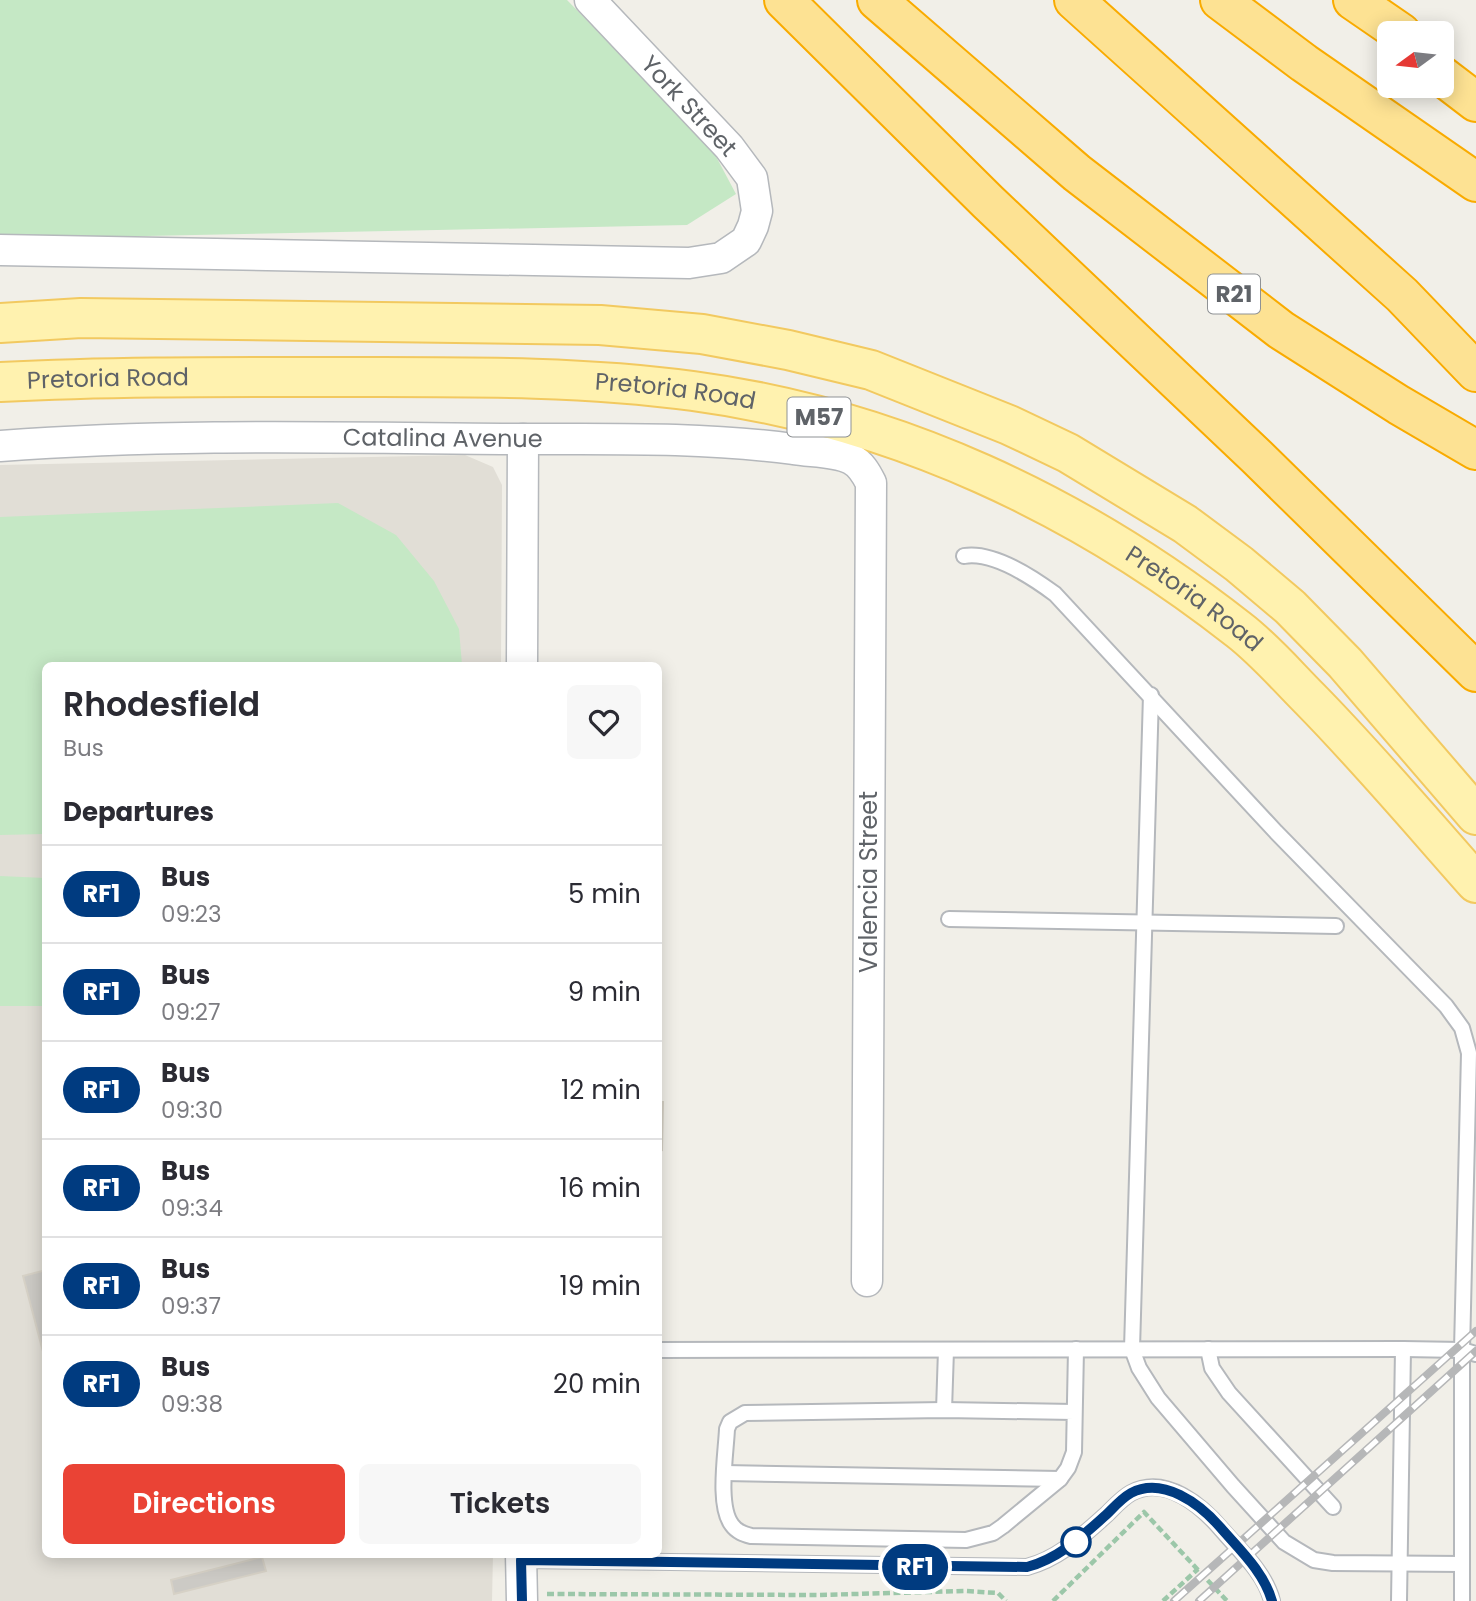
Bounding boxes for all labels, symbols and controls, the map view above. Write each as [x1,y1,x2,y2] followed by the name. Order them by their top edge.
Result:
[1377,21,1454,98] north arrow
[1377,21,1454,98] map controls
[634,48,745,163] street label: York Street
[1208,274,1260,314] road number: R21
[26,360,189,397] street label: Pretoria Road
[594,365,759,417] street label: Pretoria Road
[788,398,850,436] road number: M57
[343,420,543,455] street label: Catalina Avenue
[1120,537,1270,659] street label: Pretoria Road
[63,681,260,728] text: Rhodesfield
[567,685,641,759] button: heart
[63,732,104,764] text: Bus
[852,791,885,973] street label: Valencia Street
[63,794,214,830] text: Departures
[161,859,210,895] text: Bus
[568,876,641,912] text: 5 min
[83,877,120,910] text: RF1
[161,898,222,930] text: 09:23
[161,957,210,993] text: Bus
[568,974,641,1010] text: 9 min
[83,975,120,1008] text: RF1
[161,996,221,1028] text: 09:27
[161,1055,210,1091] text: Bus
[561,1072,641,1108] text: 12 min
[83,1073,120,1106] text: RF1
[161,1094,223,1126] text: 09:30
[161,1153,210,1189] text: Bus
[559,1170,641,1206] text: 16 min
[83,1171,120,1204] text: RF1
[161,1192,223,1224] text: 09:34
[161,1251,210,1287] text: Bus
[560,1268,641,1304] text: 19 min
[83,1269,120,1302] text: RF1
[161,1290,221,1322] text: 09:37
[161,1349,210,1385] text: Bus
[553,1366,641,1402] text: 20 min
[83,1367,120,1400] text: RF1
[161,1388,223,1420] text: 09:38
[63,1464,345,1544] button: Directions
[359,1464,641,1544] button: Tickets
[1061,1527,1091,1557] unlabelled marker
[875,1544,955,1590] line badge: RF1
[896,1550,934,1583] text: RF1

